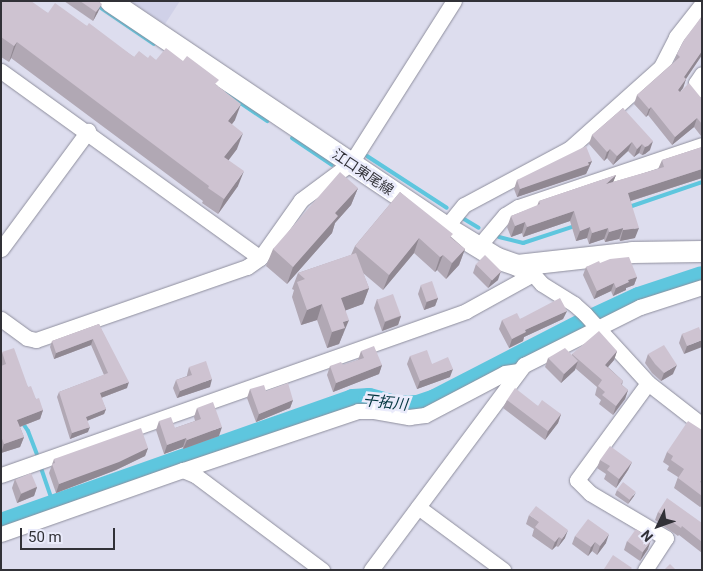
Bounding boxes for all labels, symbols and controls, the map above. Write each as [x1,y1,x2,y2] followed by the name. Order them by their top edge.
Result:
[329,145,397,199] street label: 江口東尾線
[362,392,408,414] water label: 干拓川
[633,501,683,551] north arrow
[22,518,118,550] scale bar
[638,527,656,545] text: N
[28,528,62,546] text: 50 m

